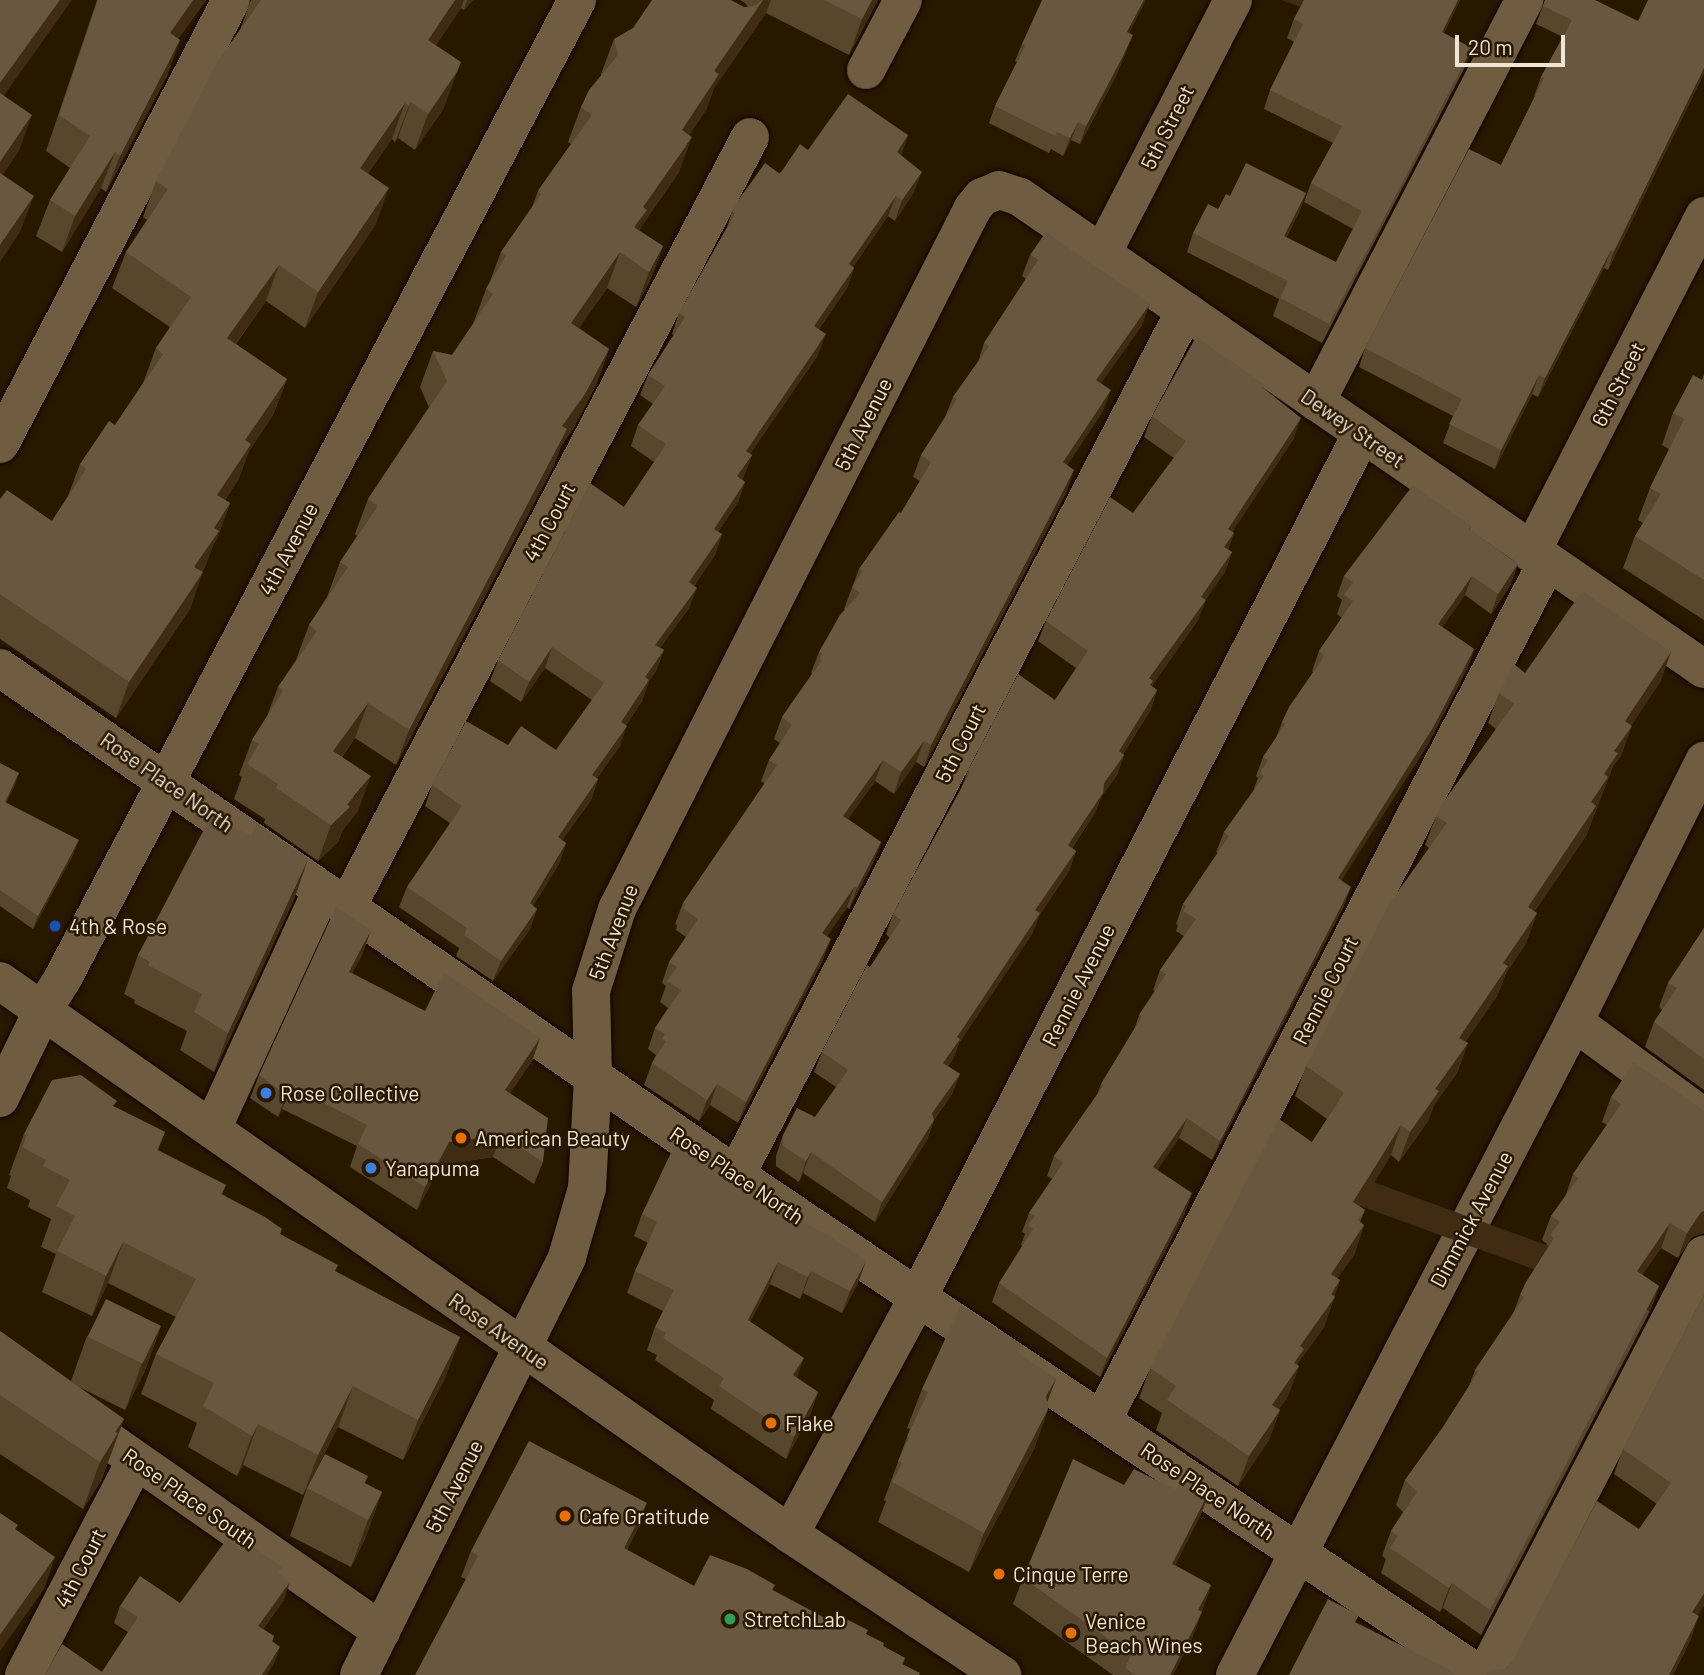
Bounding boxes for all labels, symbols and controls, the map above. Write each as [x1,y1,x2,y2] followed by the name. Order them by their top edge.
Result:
[1459,21,1569,65] scale bar
[1468,34,1513,59] text: 20 m
[1135,81,1199,173] street label: 5th Street
[1586,338,1650,430] street label: 6th Street
[829,373,897,475] street label: 5th Avenue
[1296,383,1410,473] street label: Dewey Street
[518,478,580,566] street label: 4th Court
[253,498,323,600] street label: 4th Avenue
[929,699,991,787] street label: 5th Court
[96,727,238,837] street label: Rose Place North
[583,880,643,984] street label: 5th Avenue
[69,913,167,939] place label: 4th & Rose
[47,918,63,934] marker: 4th & Rose
[1036,920,1120,1050] street label: Rennie Avenue
[1287,932,1363,1048] street label: Rennie Court
[280,1080,419,1106] place label: Rose Collective
[258,1085,274,1101] marker: Rose Collective
[665,1121,809,1229] street label: Rose Place North
[475,1125,630,1151] place label: American Beauty
[453,1130,469,1146] marker: American Beauty
[1424,1147,1518,1291] street label: Dimmick Avenue
[385,1155,480,1181] place label: Yanapuma
[363,1160,379,1176] marker: Yanapuma
[444,1287,554,1375] street label: Rose Avenue
[785,1410,834,1436] place label: Flake
[763,1415,779,1431] marker: Flake
[420,1435,488,1537] street label: 5th Avenue
[1136,1437,1280,1545] street label: Rose Place North
[118,1442,262,1554] street label: Rose Place South
[579,1503,710,1529] place label: Cafe Gratitude
[557,1508,573,1524] marker: Cafe Gratitude
[49,1524,111,1612] street label: 4th Court
[1013,1561,1129,1587] place label: Cinque Terre
[991,1566,1007,1582] marker: Cinque Terre
[744,1606,846,1632] place label: StretchLab
[1085,1608,1202,1658] place label: Venice Beach Wines
[722,1611,738,1627] marker: StretchLab
[1063,1625,1079,1641] marker: Venice Beach Wines

